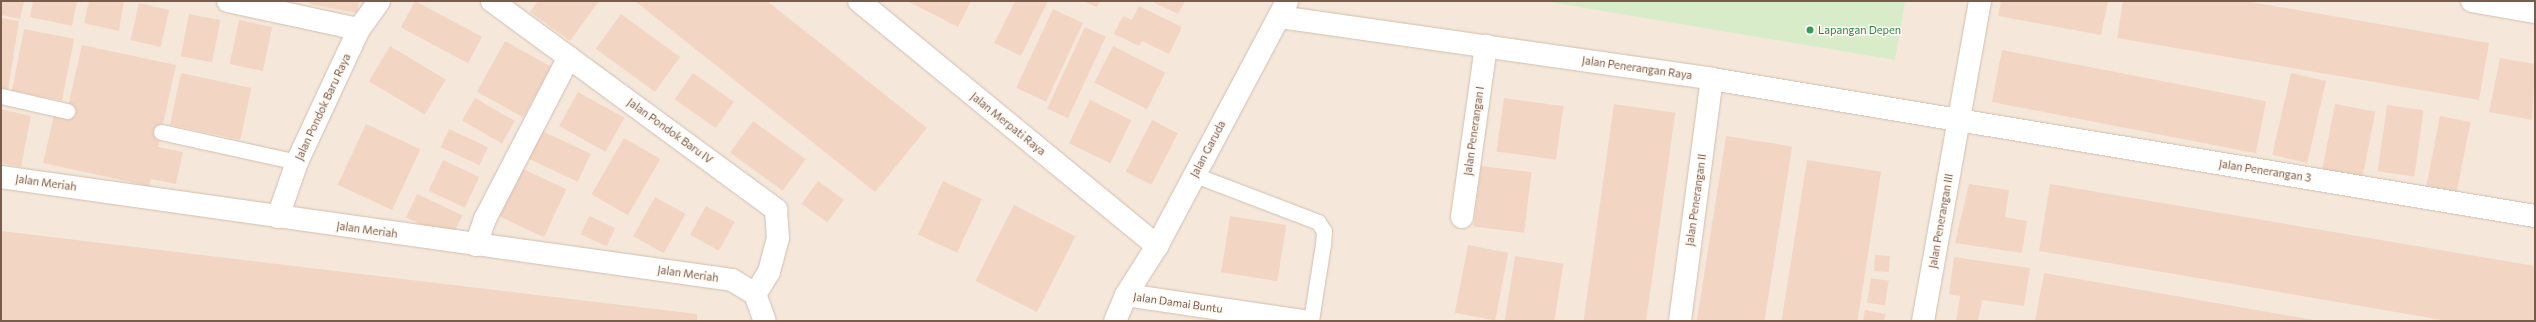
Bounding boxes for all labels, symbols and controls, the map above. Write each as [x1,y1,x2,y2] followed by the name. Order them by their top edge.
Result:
[1818,23,1901,37] place label: Lapangan Depen
[1805,25,1815,35] marker: Lapangan Depen
[292,52,354,162] street label: Jalan Pondok Baru Raya
[1581,54,1693,82] street label: Jalan Penerangan Raya
[1461,86,1487,176] street label: Jalan Penerangan I
[968,90,1048,158] street label: Jalan Merpati Raya
[625,96,715,166] street label: Jalan Pondok Baru IV
[1188,118,1228,180] street label: Jalan Garuda
[1683,153,1709,247] street label: Jalan Penerangan II
[2218,157,2312,185] street label: Jalan Penerangan 3
[15,172,77,194] street label: Jalan Meriah
[1926,173,1956,269] street label: Jalan Penerangan III
[336,219,398,241] street label: Jalan Meriah
[657,263,719,285] street label: Jalan Meriah
[1132,290,1224,316] street label: Jalan Damai Buntu

